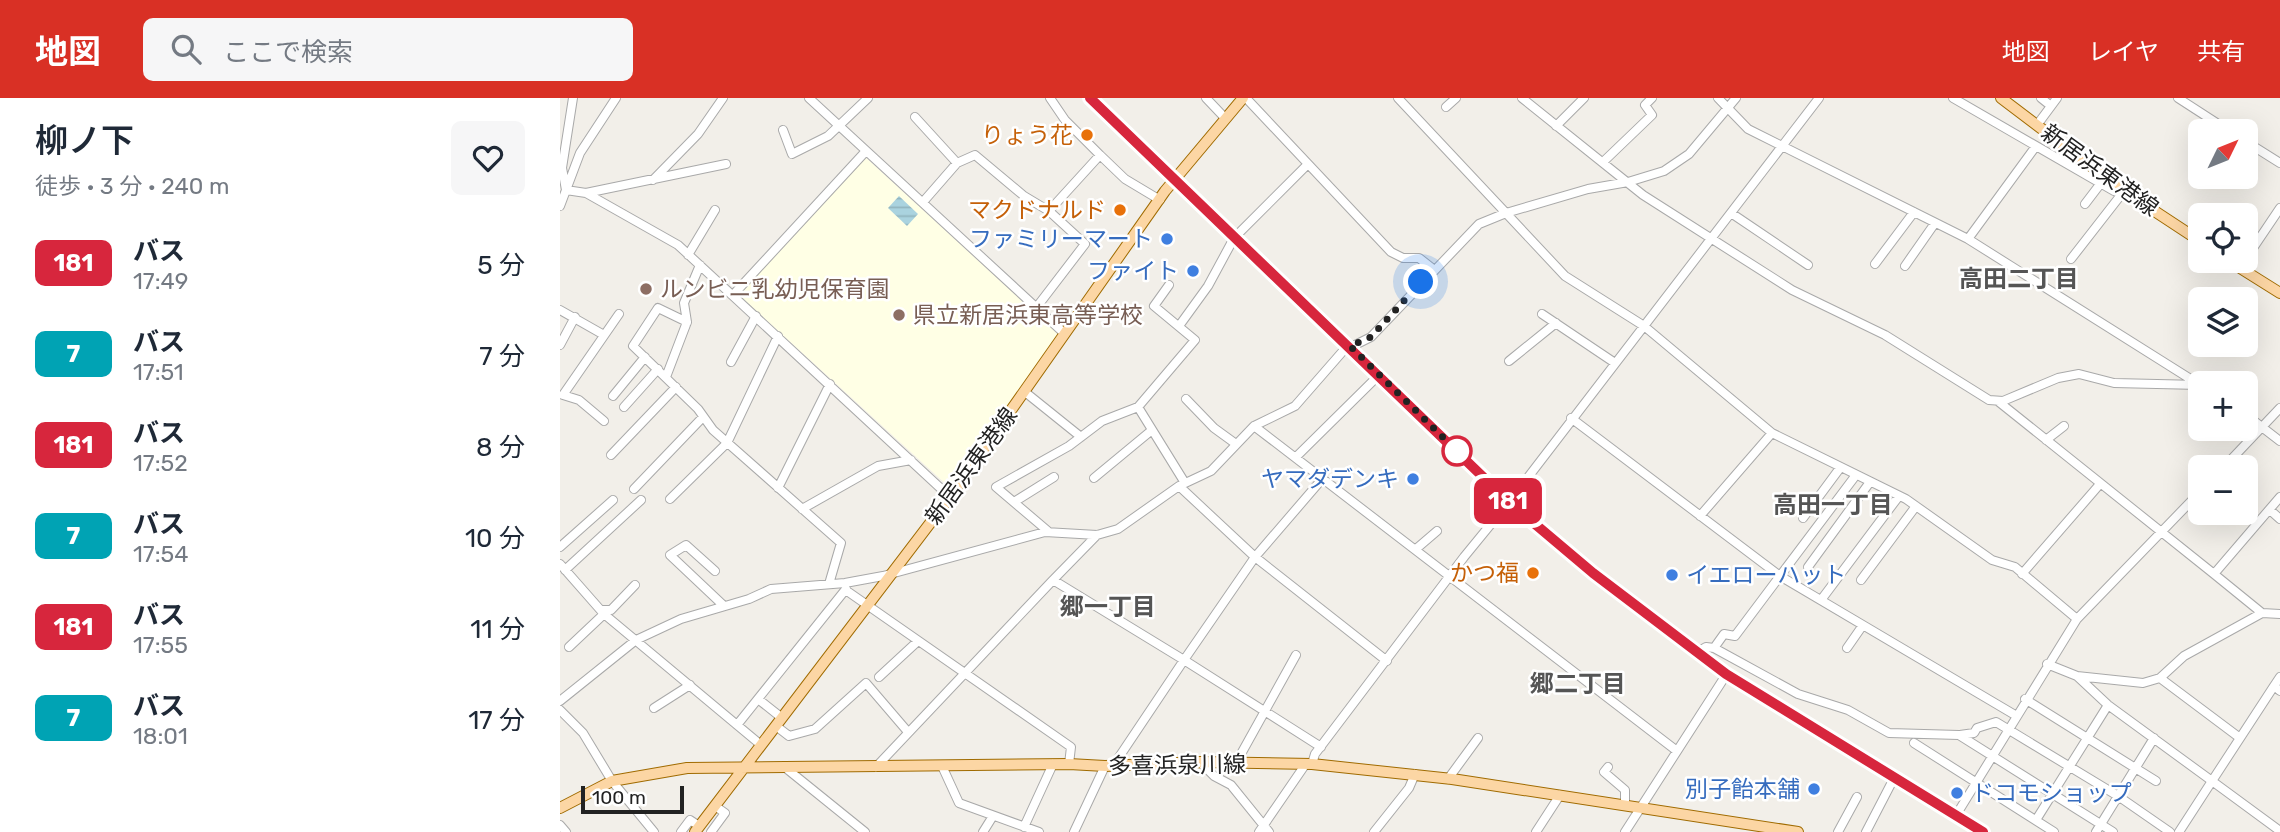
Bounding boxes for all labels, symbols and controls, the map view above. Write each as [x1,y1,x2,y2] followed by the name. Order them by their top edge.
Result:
[143,18,633,81] search box
[167,30,205,68] icon: search
[35,32,101,71] text: 地図
[223,37,353,68] text: ここで検索
[2002,38,2050,66] text: 地図
[2088,38,2159,66] text: レイヤ
[2197,38,2245,66] text: 共有
[2036,118,2164,222] street label: 新居浜東港線
[2188,119,2258,189] north arrow
[2188,119,2258,525] map controls
[35,121,134,160] text: 柳ノ下
[451,121,525,195] button: heart
[981,121,1073,149] place label: りょう花
[1079,127,1095,143] marker: りょう花
[35,172,229,200] text: 徒歩 · 3 分 · 240 m
[968,196,1106,224] place label: マクドナルド
[1112,202,1128,218] marker: マクドナルド
[2188,203,2258,273] button: locate
[969,225,1153,253] place label: ファミリーマート
[1159,231,1175,247] marker: ファミリーマート
[133,236,185,267] text: バス
[53,249,94,277] text: 181
[477,250,525,281] text: 5 分
[1087,257,1179,285] place label: ファイト
[1185,263,1201,279] marker: ファイト
[1403,264,1438,299] your location
[1959,265,2079,293] district label: 高田二丁目
[133,267,188,295] text: 17:49
[660,275,890,303] place label: ルンビニ乳幼児保育園
[638,281,654,297] marker: ルンビニ乳幼児保育園
[2188,287,2258,357] button: layers
[913,301,1143,329] place label: 県立新居浜東高等学校
[891,307,907,323] marker: 県立新居浜東高等学校
[133,327,185,358] text: バス
[67,340,80,368] text: 7
[479,341,525,372] text: 7 分
[133,358,184,386] text: 17:51
[2188,371,2258,441] button: +
[919,402,1023,530] street label: 新居浜東港線
[133,418,185,449] text: バス
[53,431,94,459] text: 181
[476,432,525,463] text: 8 分
[1442,436,1472,466] unlabelled marker
[133,449,188,477] text: 17:52
[2188,455,2258,525] button: −
[1261,465,1399,493] place label: ヤマダデンキ
[1405,471,1421,487] marker: ヤマダデンキ
[1468,478,1548,524] line badge: 181
[1488,487,1528,515] text: 181
[1773,491,1893,519] district label: 高田一丁目
[133,509,185,540] text: バス
[67,522,80,550] text: 7
[465,523,525,554] text: 10 分
[133,540,188,568] text: 17:54
[1450,559,1519,587] place label: かつ福
[1686,561,1846,589] place label: イエローハット
[1525,565,1541,581] marker: かつ福
[1664,567,1680,583] marker: イエローハット
[1060,593,1156,621] district label: 郷一丁目
[133,600,185,631] text: バス
[53,613,94,641] text: 181
[470,614,525,645] text: 11 分
[133,631,188,659] text: 17:55
[1530,670,1626,698] district label: 郷二丁目
[133,691,185,722] text: バス
[67,704,80,732] text: 7
[468,705,525,736] text: 17 分
[133,722,188,750] text: 18:01
[1108,750,1246,780] street label: 多喜浜泉川線
[1685,775,1800,803] place label: 別子飴本舗
[1971,779,2132,807] place label: ドコモショップ
[1806,781,1822,797] marker: 別子飴本舗
[581,783,684,815] scale bar
[1949,785,1965,801] marker: ドコモショップ
[592,786,646,809] text: 100 m

